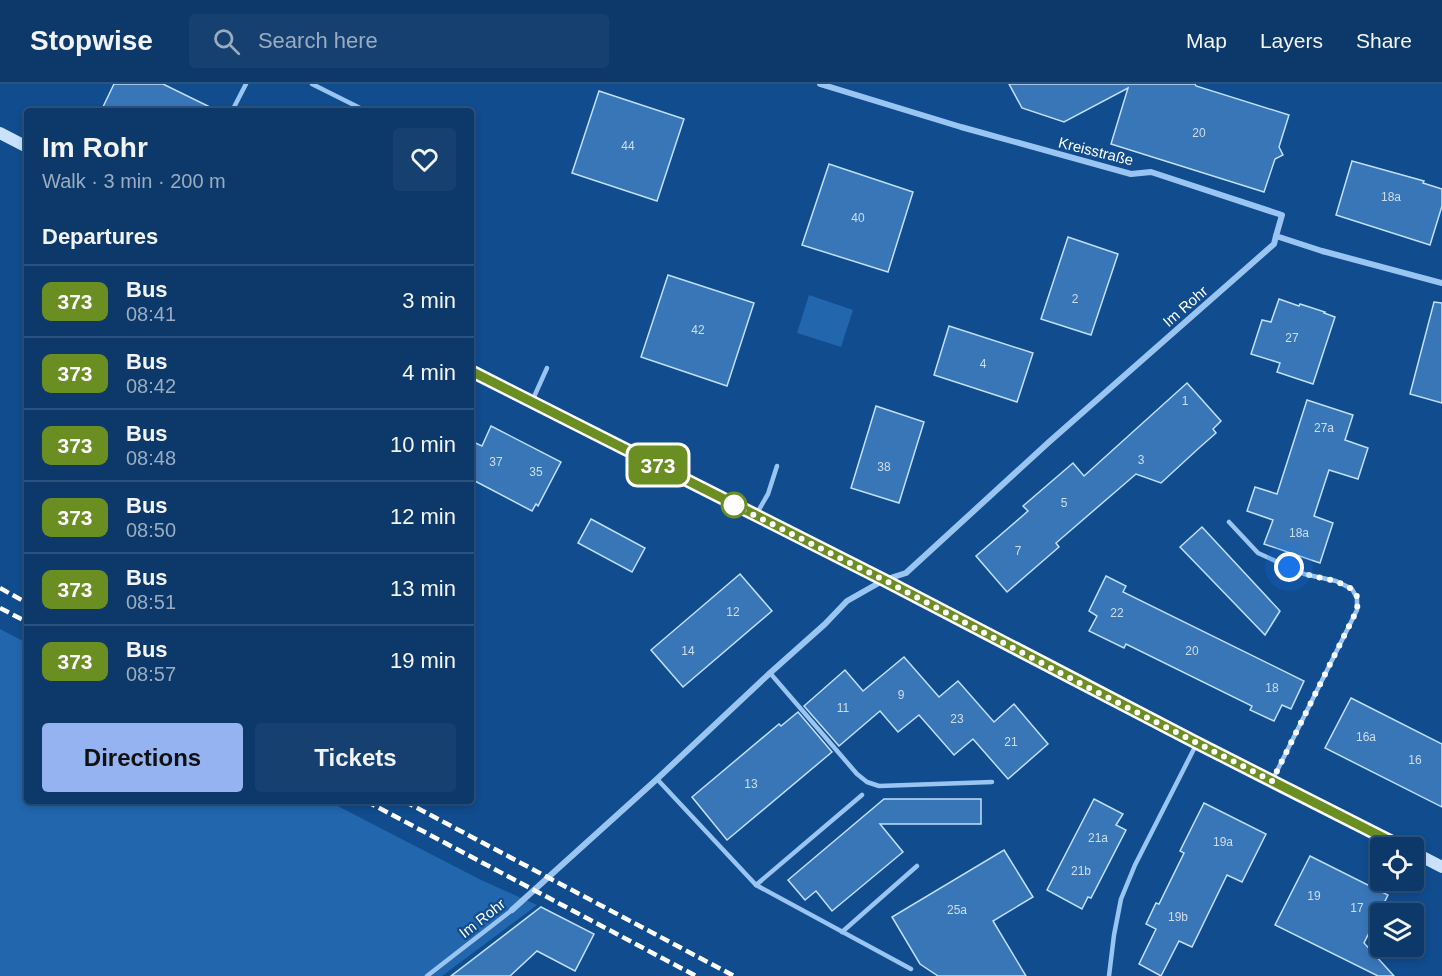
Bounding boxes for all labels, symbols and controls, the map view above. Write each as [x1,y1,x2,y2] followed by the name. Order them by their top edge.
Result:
[189,14,609,68] search box
[30,25,153,56] text: Stopwise
[210,25,243,58] icon: search
[258,28,378,53] text: Search here
[1186,29,1227,52] text: Map
[1260,29,1323,52] text: Layers
[1356,29,1412,52] text: Share
[1192,126,1206,140] house number: 20
[393,128,456,191] button: heart
[42,132,148,163] text: Im Rohr
[1057,133,1135,169] street label: Kreisstraße
[621,139,635,153] house number: 44
[42,170,226,192] text: Walk · 3 min · 200 m
[1381,190,1401,204] house number: 18a
[851,211,865,225] house number: 40
[42,224,158,249] text: Departures
[126,277,168,302] text: Bus
[1159,282,1211,330] street label: Im Rohr
[402,288,456,313] text: 3 min
[57,290,93,313] text: 373
[1072,292,1079,306] house number: 2
[126,303,176,325] text: 08:41
[691,323,705,337] house number: 42
[1285,331,1299,345] house number: 27
[126,349,168,374] text: Bus
[980,357,987,371] house number: 4
[402,360,456,385] text: 4 min
[57,362,93,385] text: 373
[126,375,176,397] text: 08:42
[1182,394,1189,408] house number: 1
[126,421,168,446] text: Bus
[1314,421,1334,435] house number: 27a
[390,432,456,457] text: 10 min
[57,434,93,457] text: 373
[624,446,692,484] line badge: 373
[126,447,176,469] text: 08:48
[1138,453,1145,467] house number: 3
[640,454,676,477] text: 373
[489,455,503,469] house number: 37
[877,460,891,474] house number: 38
[529,465,543,479] house number: 35
[721,492,747,518] unlabelled marker
[126,493,168,518] text: Bus
[1061,496,1068,510] house number: 5
[390,504,456,529] text: 12 min
[57,506,93,529] text: 373
[126,519,176,541] text: 08:50
[1289,526,1309,540] house number: 18a
[1015,544,1022,558] house number: 7
[1274,552,1304,582] your location
[126,565,168,590] text: Bus
[390,576,456,601] text: 13 min
[57,578,93,601] text: 373
[126,591,176,613] text: 08:51
[726,605,740,619] house number: 12
[1110,606,1124,620] house number: 22
[126,637,168,662] text: Bus
[681,644,695,658] house number: 14
[1185,644,1199,658] house number: 20
[390,648,456,673] text: 19 min
[57,650,93,673] text: 373
[126,663,176,685] text: 08:57
[1265,681,1279,695] house number: 18
[898,688,905,702] house number: 9
[837,701,850,715] house number: 11
[950,712,964,726] house number: 23
[42,723,243,792] button: Directions
[255,723,456,792] button: Tickets
[1356,730,1376,744] house number: 16a
[1004,735,1018,749] house number: 21
[1408,753,1422,767] house number: 16
[744,777,758,791] house number: 13
[1088,831,1108,845] house number: 21a
[1213,835,1233,849] house number: 19a
[1370,837,1424,957] map controls
[1370,837,1424,891] button: locate
[1071,864,1091,878] house number: 21b
[1307,889,1321,903] house number: 19
[456,895,508,941] street label: Im Rohr
[1350,901,1364,915] house number: 17
[947,903,967,917] house number: 25a
[1370,903,1424,957] button: layers
[1168,910,1188,924] house number: 19b

